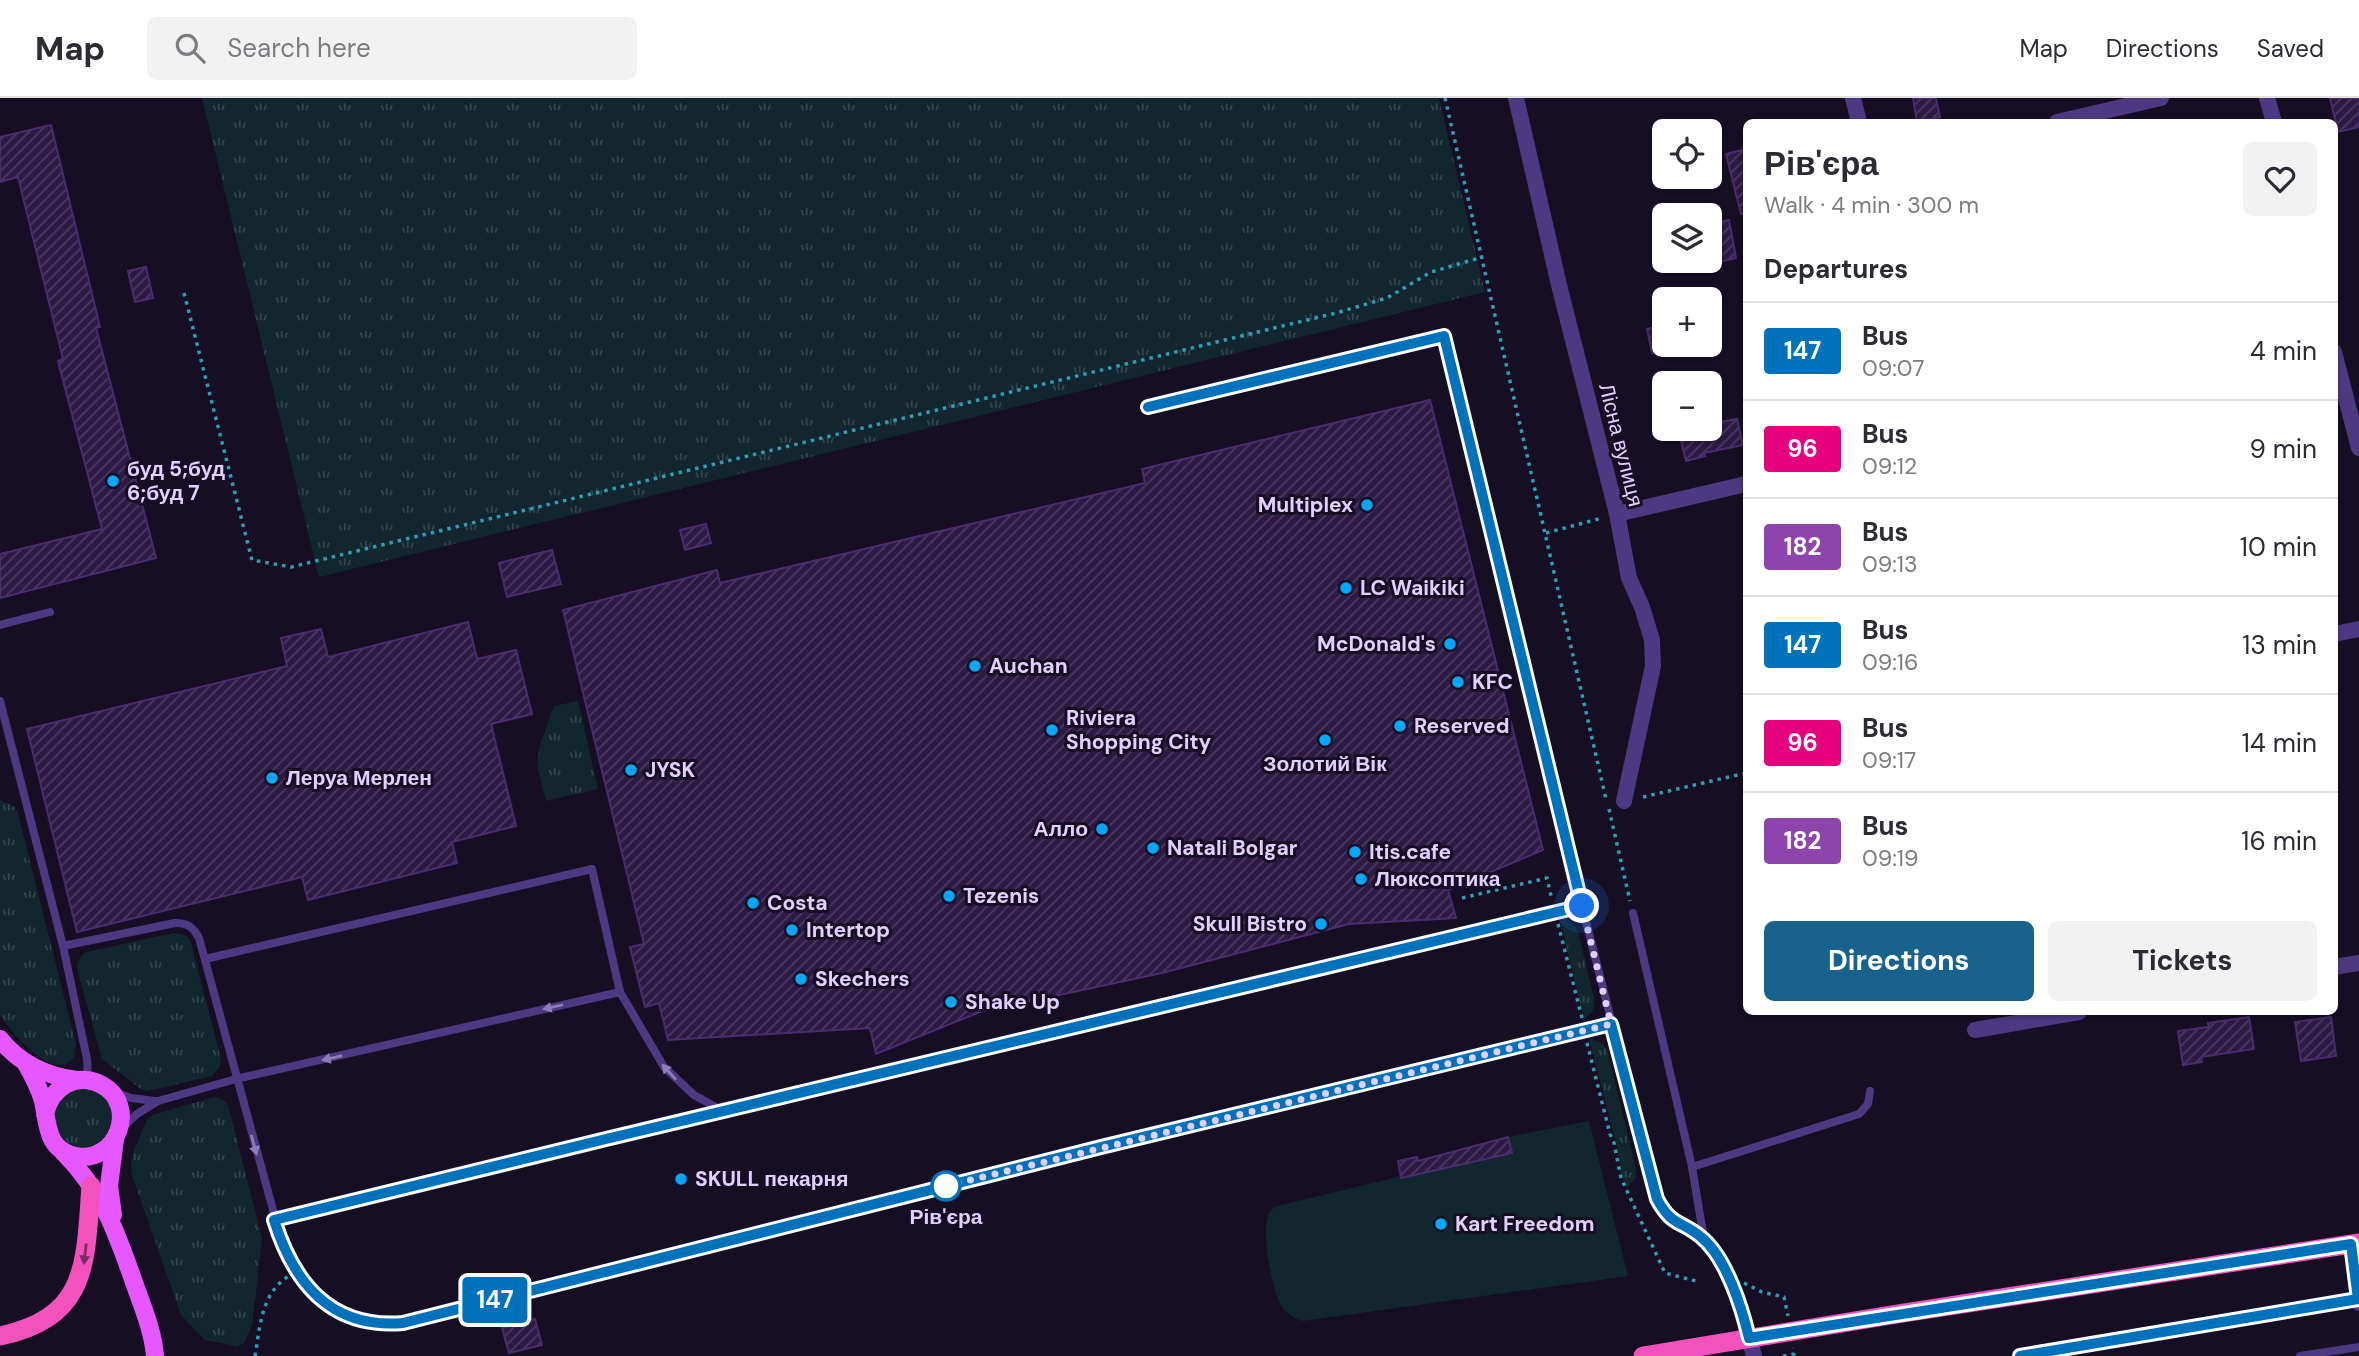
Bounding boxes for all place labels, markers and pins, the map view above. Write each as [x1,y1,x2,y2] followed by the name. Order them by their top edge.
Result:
[127,455,225,507] place label: буд 5;буд 6;буд 7
[105,473,121,489] marker: буд 5;буд 6;буд 7
[1258,491,1353,519] place label: Multiplex
[1359,497,1375,513] marker: Multiplex
[1360,574,1465,602] place label: LC Waikiki
[1338,580,1354,596] marker: LC Waikiki
[1317,630,1436,658] place label: McDonald's
[1442,636,1458,652] marker: McDonald's
[989,652,1068,680] place label: Auchan
[967,658,983,674] marker: Auchan
[1472,668,1513,696] place label: KFC
[1450,674,1466,690] marker: KFC
[1066,704,1211,756] place label: Riviera Shopping City
[1414,712,1509,740] place label: Reserved
[1392,718,1408,734] marker: Reserved
[1044,722,1060,738] marker: Riviera Shopping City
[1317,732,1333,748] marker: Золотий Вік
[1263,750,1387,778] place label: Золотий Вік
[645,756,696,784] place label: JYSK
[623,762,639,778] marker: JYSK
[286,764,432,792] place label: Леруа Мерлен
[264,770,280,786] marker: Леруа Мерлен
[1034,815,1088,843] place label: Алло
[1094,821,1110,837] marker: Алло
[1167,834,1298,862] place label: Natali Bolgar
[1369,838,1451,866] place label: Itis.cafe
[1145,840,1161,856] marker: Natali Bolgar
[1347,844,1363,860] marker: Itis.cafe
[1375,865,1501,893] place label: Люксоптика
[1353,871,1369,887] marker: Люксоптика
[963,882,1039,910] place label: Tezenis
[941,888,957,904] marker: Tezenis
[767,889,828,917] place label: Costa
[745,895,761,911] marker: Costa
[1193,910,1307,938] place label: Skull Bistro
[806,916,890,944] place label: Intertop
[1313,916,1329,932] marker: Skull Bistro
[784,922,800,938] marker: Intertop
[815,965,910,993] place label: Skechers
[793,971,809,987] marker: Skechers
[965,988,1060,1016] place label: Shake Up
[943,994,959,1010] marker: Shake Up
[695,1165,848,1193] place label: SKULL пекарня
[673,1171,689,1187] marker: SKULL пекарня
[931,1171,961,1201] marker: Рів'єра
[910,1203,983,1231] place label: Рів'єра
[1455,1210,1595,1238] place label: Kart Freedom
[1433,1216,1449,1232] marker: Kart Freedom

